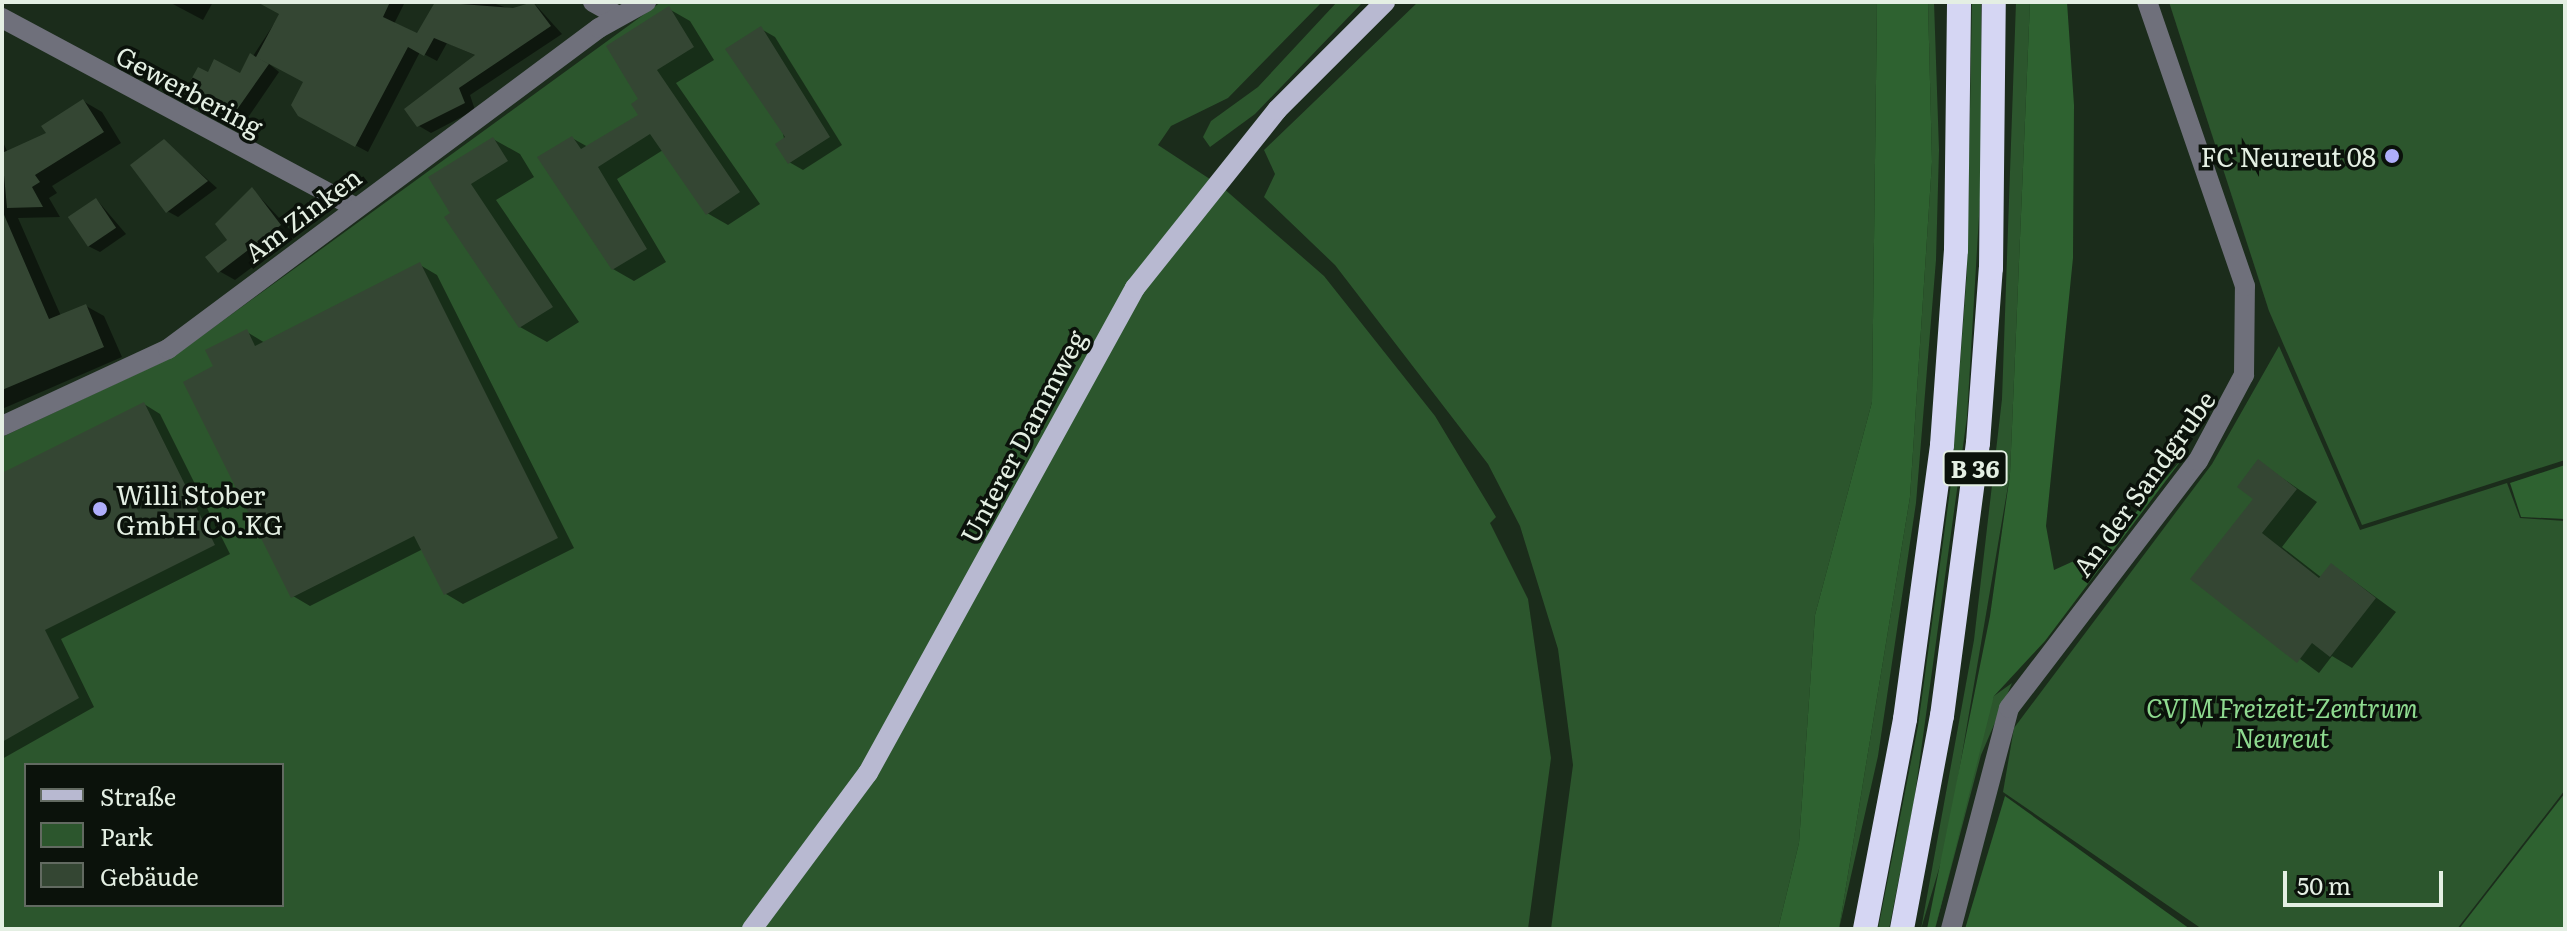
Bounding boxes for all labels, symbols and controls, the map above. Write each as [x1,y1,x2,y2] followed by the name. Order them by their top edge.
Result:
[111,38,269,142] street label: Gewerbering
[2200,140,2376,172] place label: FC Neureut 08
[2383,147,2401,165] marker: FC Neureut 08
[238,160,366,268] street label: Am Zinken
[953,324,1091,548] street label: Unterer Dammweg
[2065,384,2221,582] street label: An der Sandgrube
[1941,448,2009,488] road number: B 36
[116,478,283,540] place label: Willi Stober GmbH Co.KG
[91,500,109,518] marker: Willi Stober GmbH Co.KG
[2146,691,2418,752] park label: CVJM Freizeit-Zentrum Neureut
[24,763,284,907] legend
[100,778,176,813] text: Straße
[100,818,153,853] text: Park
[2287,855,2447,905] scale bar
[100,858,199,893] text: Gebäude
[2297,867,2351,902] text: 50 m

